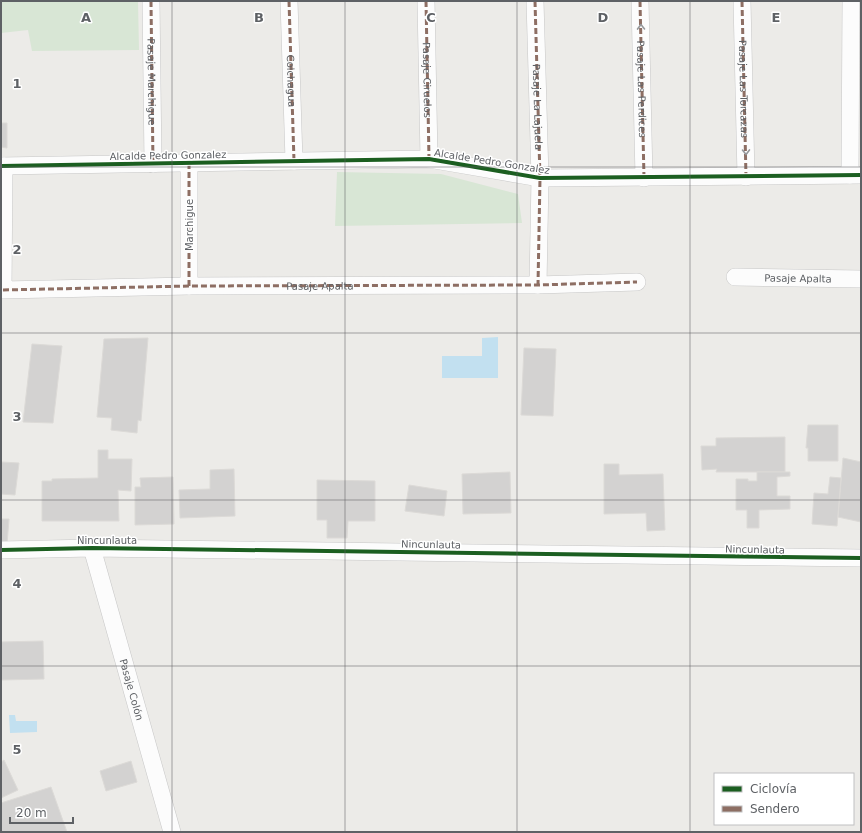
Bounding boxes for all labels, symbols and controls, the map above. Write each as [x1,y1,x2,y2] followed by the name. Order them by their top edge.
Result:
[81,10,91,25] text: A
[254,10,264,25] text: B
[426,10,436,25] text: C
[598,10,609,25] text: D
[772,10,780,25] text: E
[637,24,645,30] one-way arrow
[145,38,158,126] street label: Pasaje Marchigue
[635,40,648,138] street label: Pasaje Las Perdices
[737,40,750,138] street label: Pasaje Las Torcazas
[421,42,433,118] street label: Pasaje Ciruelos
[285,54,297,107] street label: Colchagua
[531,64,544,150] street label: Pasaje La Lajuela
[12,76,22,91] text: 1
[433,147,550,176] street label: Alcalde Pedro Gonzalez
[110,149,227,162] street label: Alcalde Pedro Gonzalez
[741,149,750,155] one-way arrow
[184,199,195,251] street label: Marchigue
[12,242,22,257] text: 2
[764,272,832,285] street label: Pasaje Apalta
[286,281,354,292] street label: Pasaje Apalta
[12,409,22,424] text: 3
[77,535,137,546] street label: Nincunlauta
[401,538,461,551] street label: Nincunlauta
[725,543,785,556] street label: Nincunlauta
[12,576,22,591] text: 4
[117,658,145,722] street label: Pasaje Colón
[12,742,22,757] text: 5
[714,773,854,825] legend
[750,782,797,796] text: Ciclovía
[10,799,73,825] scale bar
[750,802,800,816] text: Sendero
[16,806,47,820] text: 20 m

